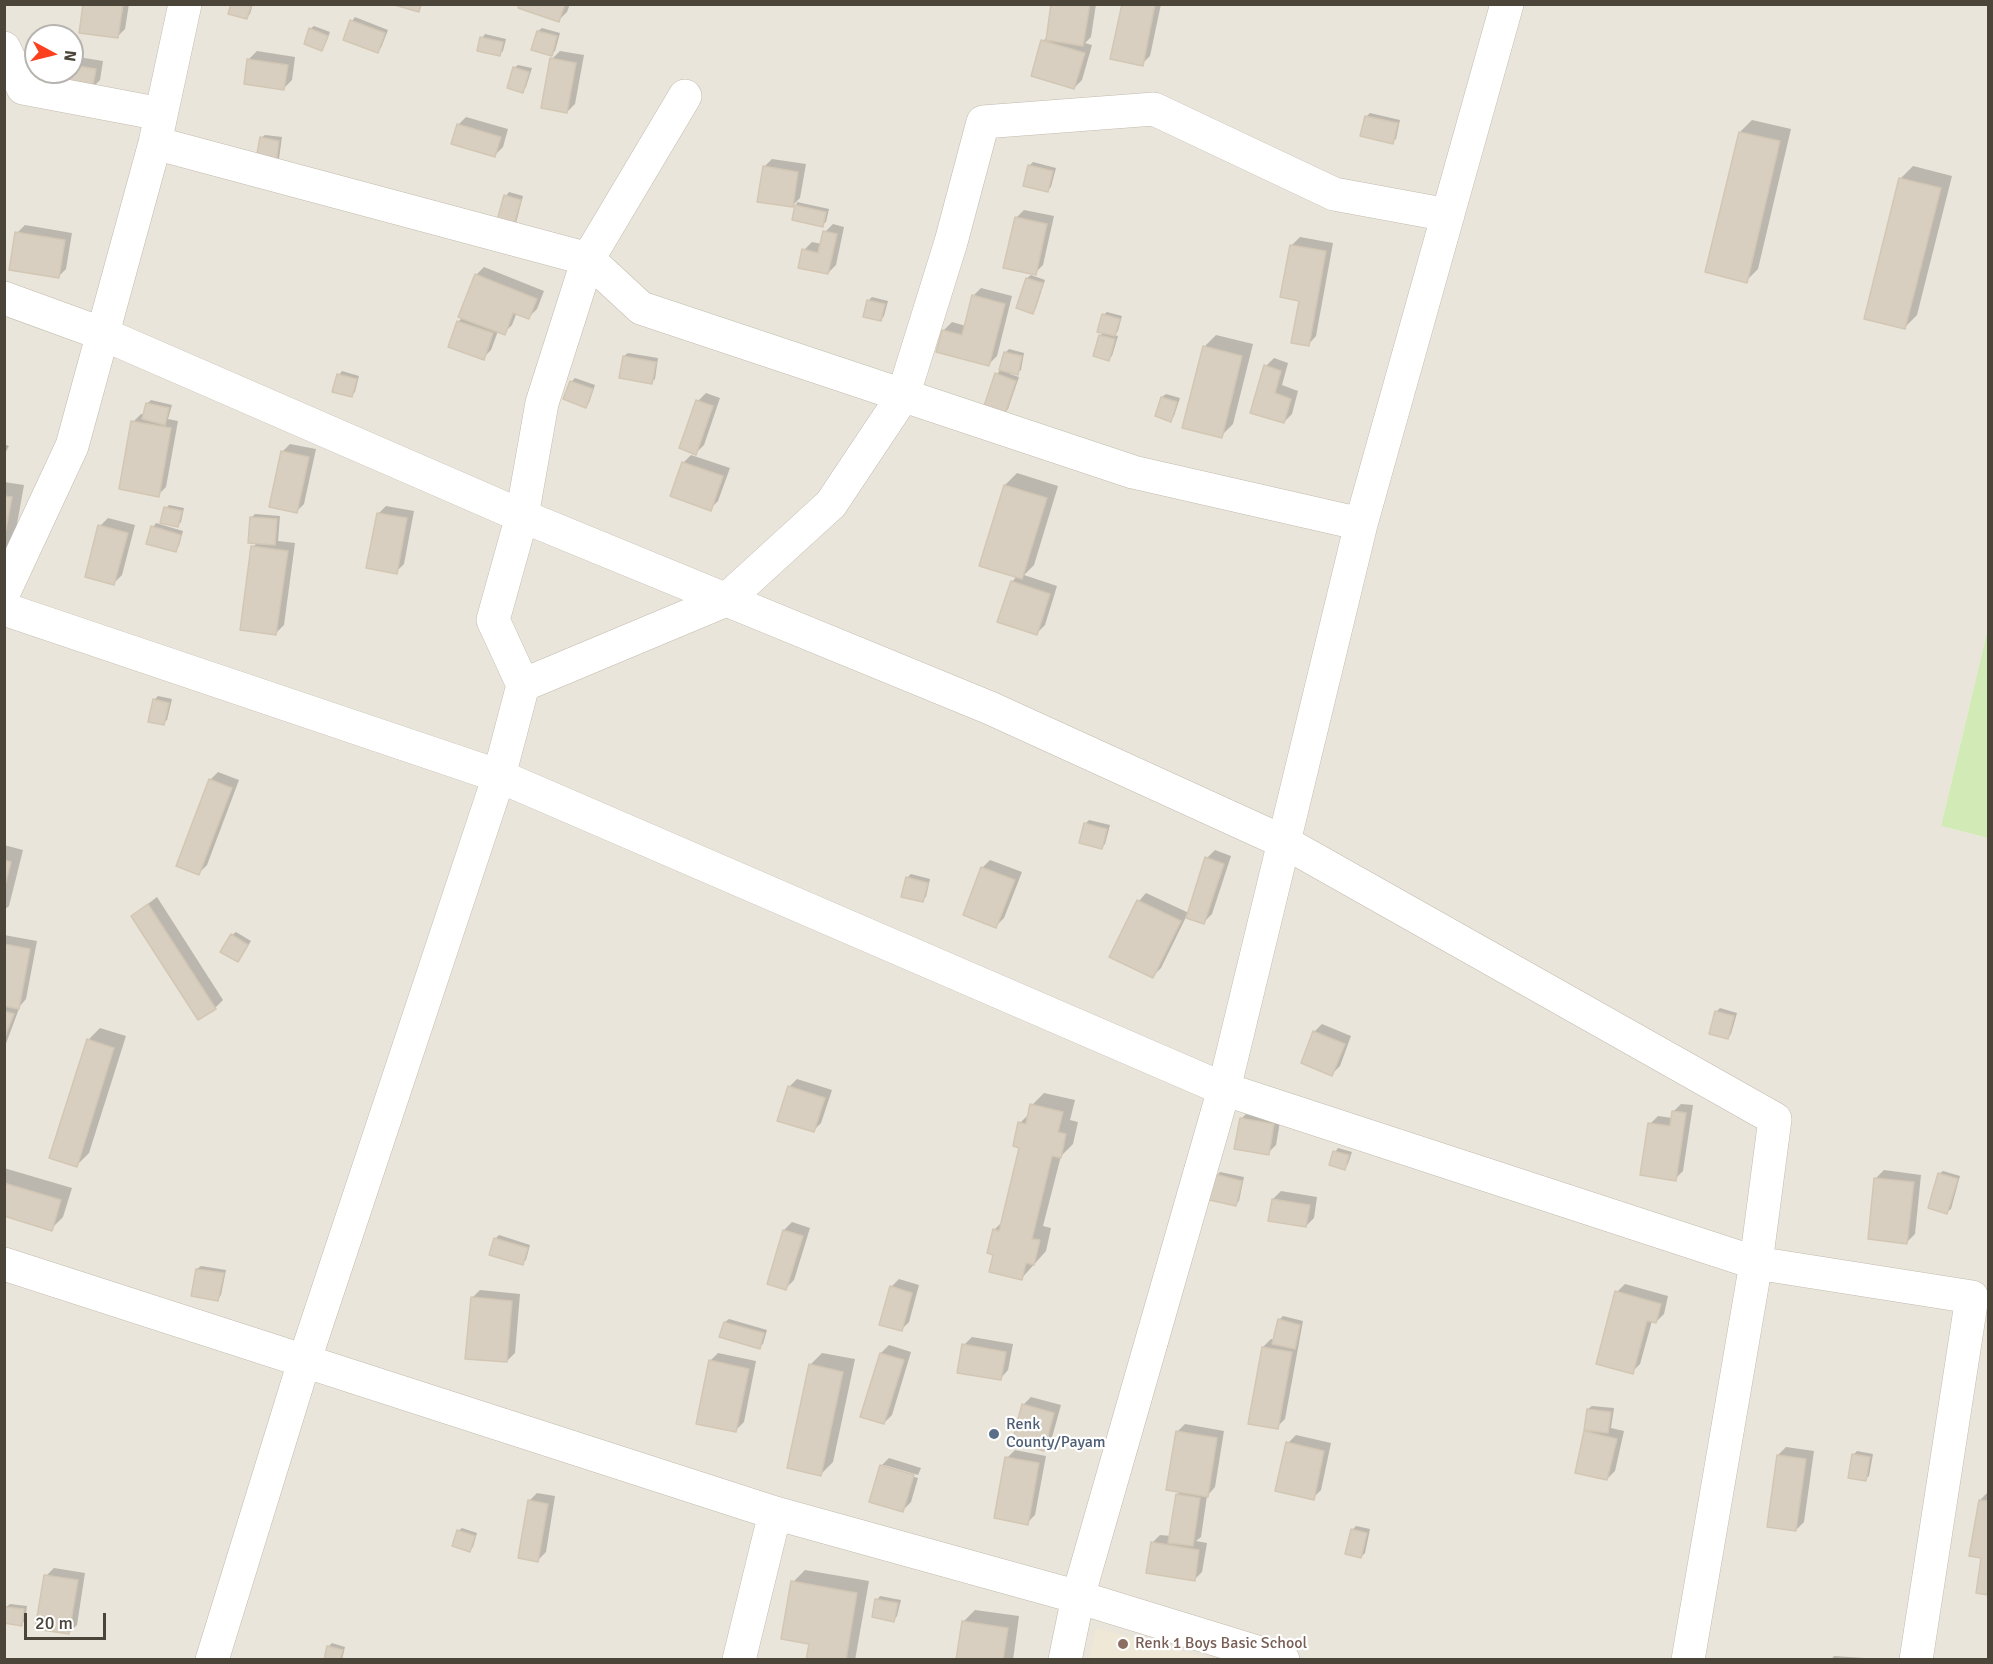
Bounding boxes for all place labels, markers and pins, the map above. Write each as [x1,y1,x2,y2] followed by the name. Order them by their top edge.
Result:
[1006,1415,1106,1453] place label: Renk County/Payam
[987,1427,1001,1441] marker: Renk County/Payam
[1135,1634,1307,1654] place label: Renk 1 Boys Basic School
[1116,1637,1130,1651] marker: Renk 1 Boys Basic School

